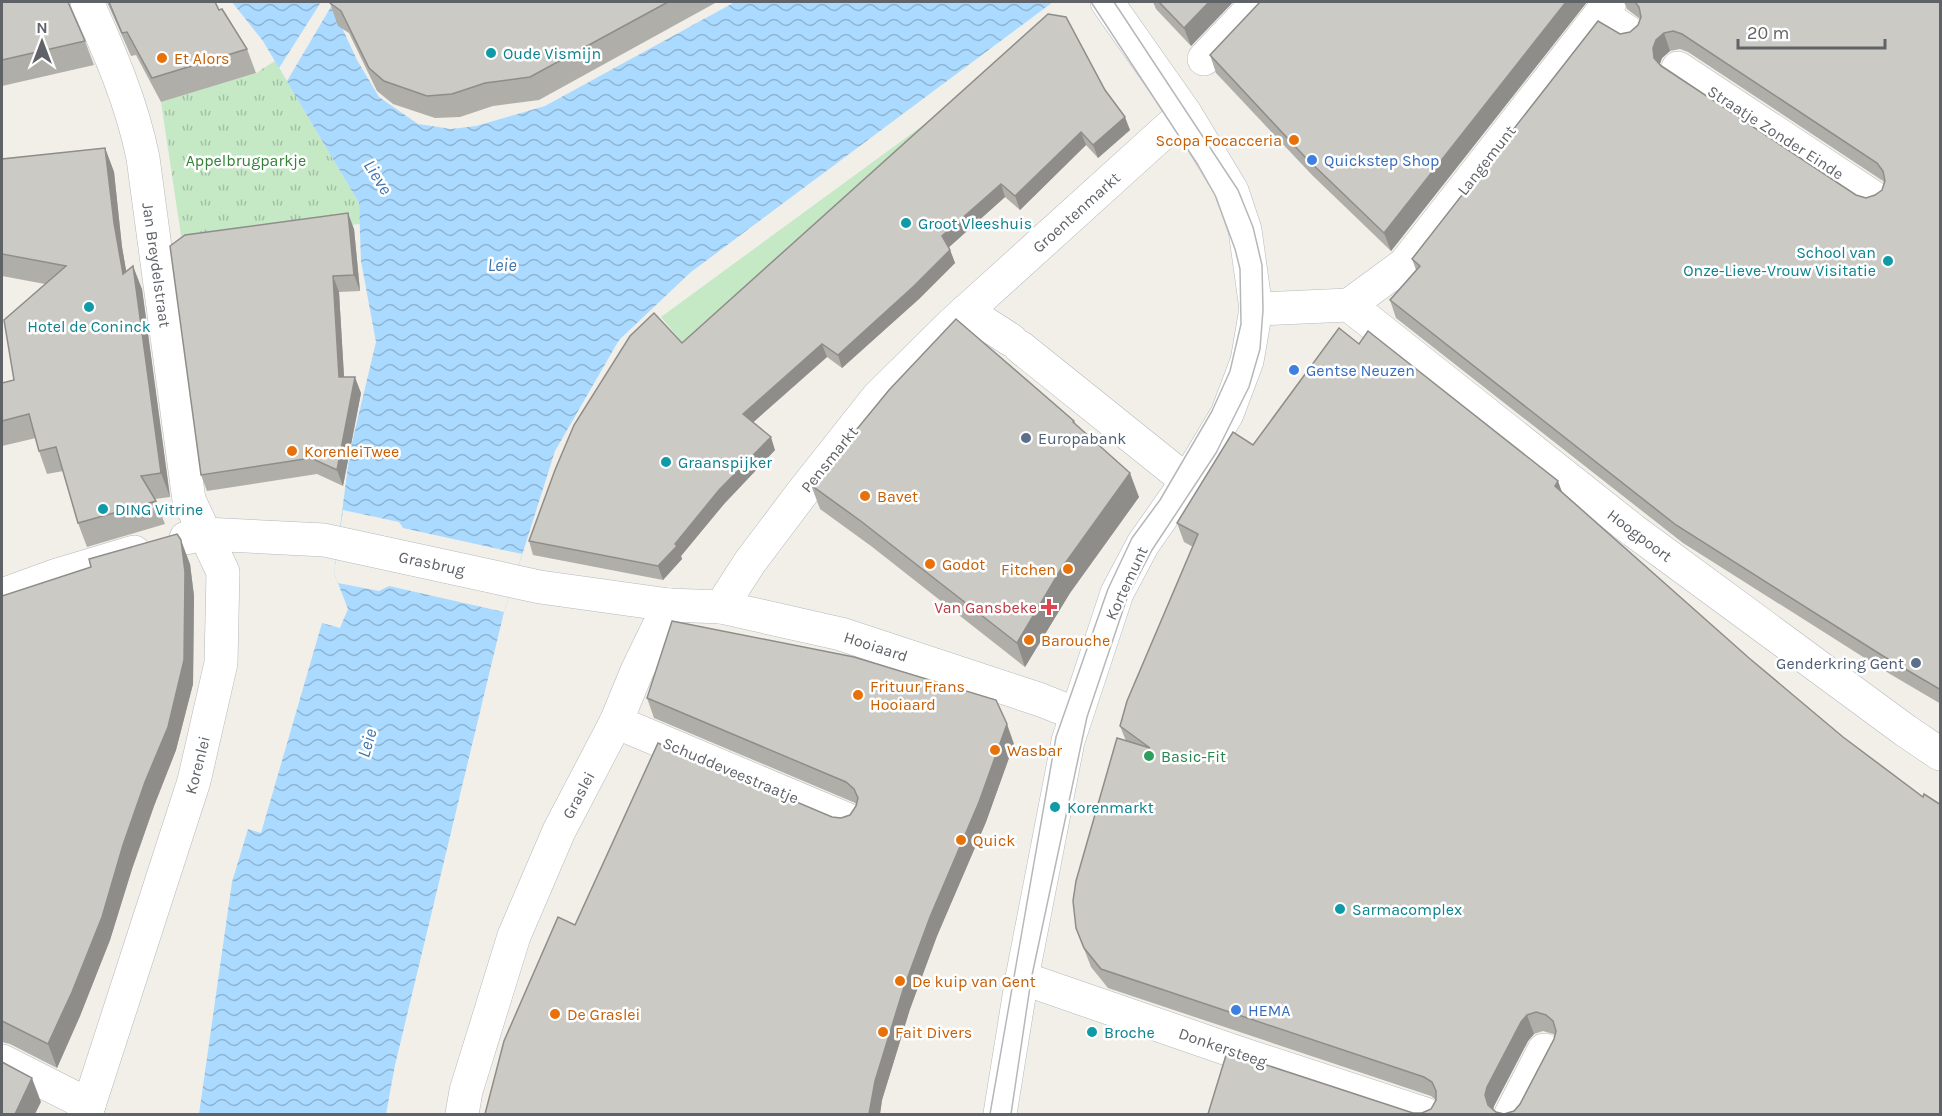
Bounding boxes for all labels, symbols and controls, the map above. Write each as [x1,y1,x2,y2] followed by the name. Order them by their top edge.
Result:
[12,12,72,72] north arrow
[1738,12,1885,50] scale bar
[36,18,48,37] text: N
[1747,22,1789,44] text: 20 m
[503,44,601,63] place label: Oude Vismijn
[484,46,498,60] marker: Oude Vismijn
[174,49,229,68] place label: Et Alors
[155,51,169,65] marker: Et Alors
[1704,81,1847,184] street label: Straatje Zonder Einde
[1453,122,1520,199] street label: Langemunt
[1156,131,1282,150] place label: Scopa Focacceria
[1287,133,1301,147] marker: Scopa Focacceria
[186,151,306,170] park label: Appelbrugparkje
[1324,151,1439,170] place label: Quickstep Shop
[1305,153,1319,167] marker: Quickstep Shop
[359,155,397,199] water label: Lieve
[1029,168,1124,257] street label: Groentenmarkt
[138,201,175,329] street label: Jan Breydelstraat
[918,214,1032,233] place label: Groot Vleeshuis
[899,216,913,230] marker: Groot Vleeshuis
[1683,243,1876,280] place label: School van Onze-Lieve-Vrouw Visitatie
[487,254,517,276] water label: Leie
[1881,254,1895,268] marker: School van Onze-Lieve-Vrouw Visitatie
[82,300,96,314] marker: Hotel de Coninck
[27,317,151,336] place label: Hotel de Coninck
[1306,361,1415,380] place label: Gentse Neuzen
[1287,363,1301,377] marker: Gentse Neuzen
[797,422,862,496] street label: Pensmarkt
[1038,429,1126,448] place label: Europabank
[1019,431,1033,445] marker: Europabank
[304,442,399,461] place label: KorenleiTwee
[285,444,299,458] marker: KorenleiTwee
[678,453,772,472] place label: Graanspijker
[659,455,673,469] marker: Graanspijker
[877,487,918,506] place label: Bavet
[858,489,872,503] marker: Bavet
[115,500,203,519] place label: DING Vitrine
[96,502,110,516] marker: DING Vitrine
[1604,505,1676,566] street label: Hoogpoort
[1101,543,1152,623] street label: Kortemunt
[397,547,467,580] street label: Grasbrug
[942,555,985,574] place label: Godot
[923,557,937,571] marker: Godot
[1001,560,1056,579] place label: Fitchen
[1061,562,1075,576] marker: Fitchen
[934,598,1037,617] place label: Van Gansbeke
[1042,600,1056,614] marker: Van Gansbeke
[842,627,910,666] street label: Hooiaard
[1041,631,1110,650] place label: Barouche
[1022,633,1036,647] marker: Barouche
[1776,654,1904,673] place label: Genderkring Gent
[1909,656,1923,670] marker: Genderkring Gent
[870,677,965,714] place label: Frituur Frans Hooiaard
[851,688,865,702] marker: Frituur Frans Hooiaard
[352,726,382,760] water label: Leie
[660,733,802,808] street label: Schuddeveestraatje
[181,734,214,796] street label: Korenlei
[1007,741,1062,760] place label: Wasbar
[988,743,1002,757] marker: Wasbar
[1161,747,1226,766] place label: Basic-Fit
[1142,749,1156,763] marker: Basic-Fit
[558,768,599,822] street label: Graslei
[1067,798,1154,817] place label: Korenmarkt
[1048,800,1062,814] marker: Korenmarkt
[973,831,1015,850] place label: Quick
[954,833,968,847] marker: Quick
[1352,900,1462,919] place label: Sarmacomplex
[1333,902,1347,916] marker: Sarmacomplex
[912,972,1036,991] place label: De kuip van Gent
[893,974,907,988] marker: De kuip van Gent
[1248,1001,1290,1020] place label: HEMA
[1229,1003,1243,1017] marker: HEMA
[567,1005,640,1024] place label: De Graslei
[548,1007,562,1021] marker: De Graslei
[895,1023,972,1042] place label: Fait Divers
[1104,1023,1155,1042] place label: Broche
[1176,1024,1269,1071] street label: Donkersteeg
[876,1025,890,1039] marker: Fait Divers
[1085,1025,1099,1039] marker: Broche

